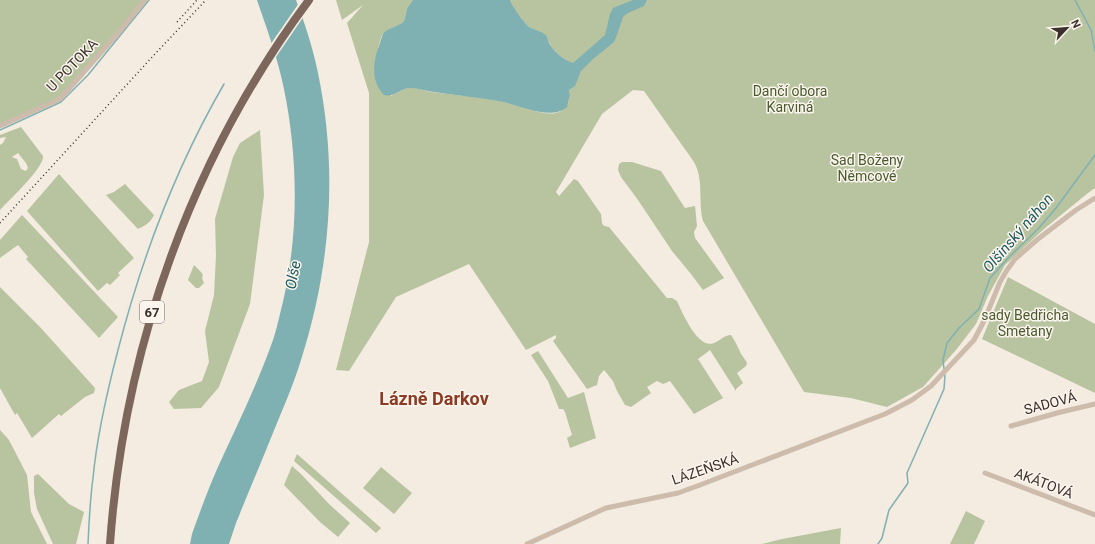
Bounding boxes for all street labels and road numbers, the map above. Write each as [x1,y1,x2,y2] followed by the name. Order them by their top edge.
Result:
[43,36,101,94] street label: U POTOKA
[140,301,164,323] road number: 67
[1022,387,1078,418] street label: SADOVÁ
[669,449,740,488] street label: LÁZEŇSKÁ
[1012,464,1076,501] street label: AKÁTOVÁ

